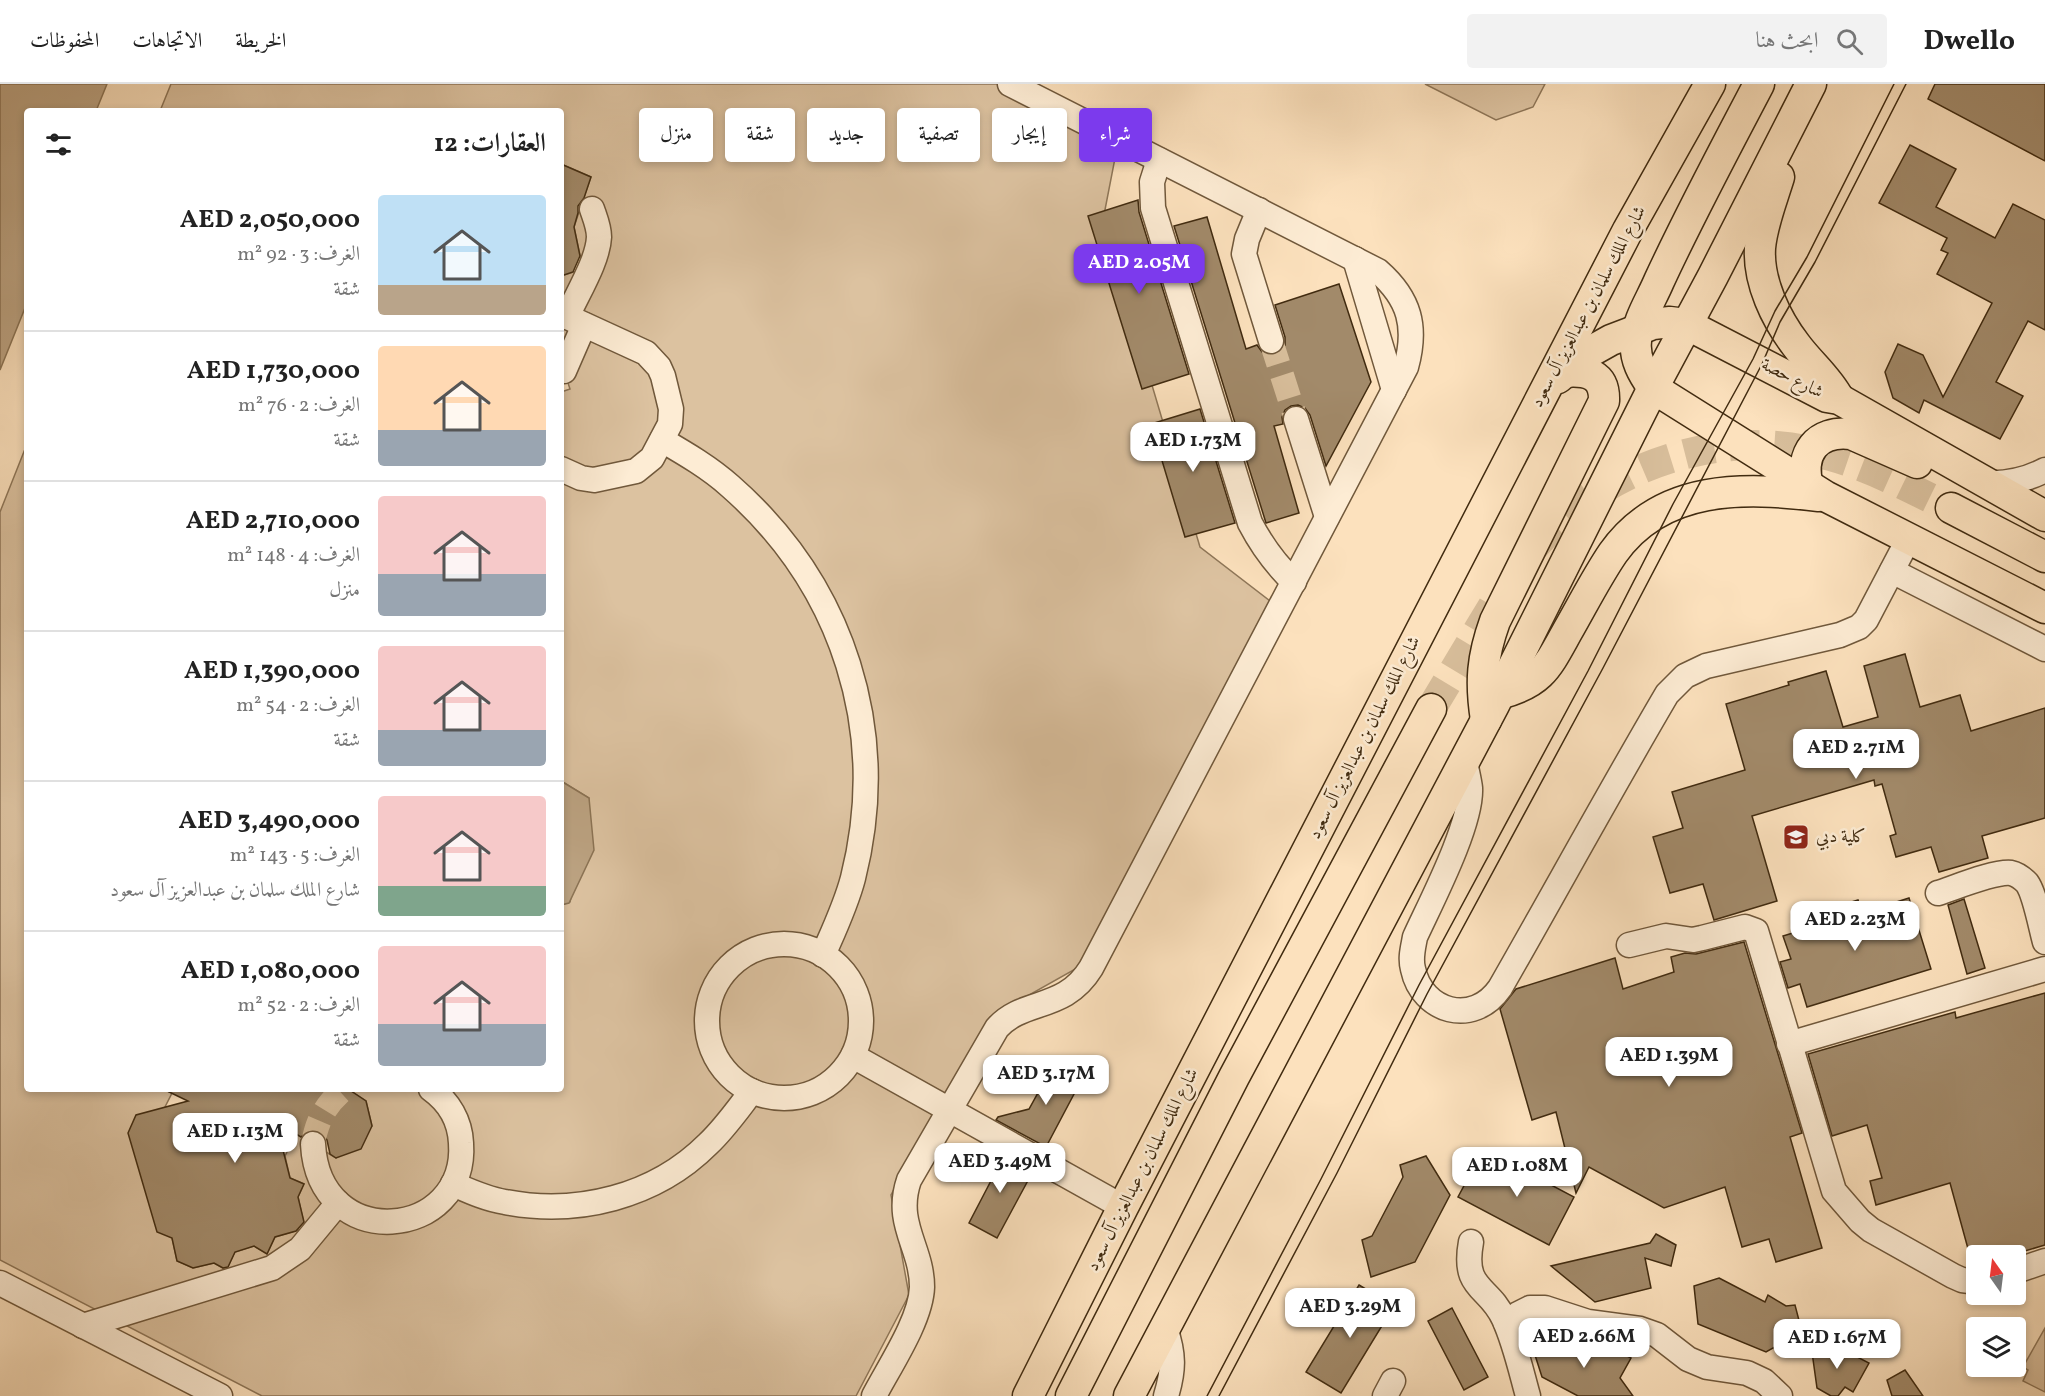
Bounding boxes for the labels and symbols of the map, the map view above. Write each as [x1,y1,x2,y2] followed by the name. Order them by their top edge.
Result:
[1525,202,1654,413] street label: شارع الملك سلمان بن عبدالعزيز آل سعود
[1070,244,1208,295] pin: AED 2.05M
[1756,353,1827,406] street label: شارع حصة
[1124,422,1262,473] pin: AED 1.73M
[1303,632,1428,844] street label: شارع الملك سلمان بن عبدالعزيز آل سعود
[1787,729,1925,780] pin: AED 2.71M
[1781,822,1811,852] school or university icon: كلية دبي
[1816,825,1866,851] place label: كلية دبي
[1786,901,1924,952] pin: AED 2.23M
[1600,1037,1738,1088] pin: AED 1.39M
[977,1055,1115,1106] pin: AED 3.17M
[1081,1064,1206,1276] street label: شارع الملك سلمان بن عبدالعزيز آل سعود
[166,1113,304,1164] pin: AED 1.13M
[931,1143,1069,1194] pin: AED 3.49M
[1448,1147,1586,1198] pin: AED 1.08M
[1966,1245,2026,1305] north arrow
[1281,1288,1419,1339] pin: AED 3.29M
[1515,1318,1653,1369] pin: AED 2.66M
[1768,1319,1906,1370] pin: AED 1.67M

